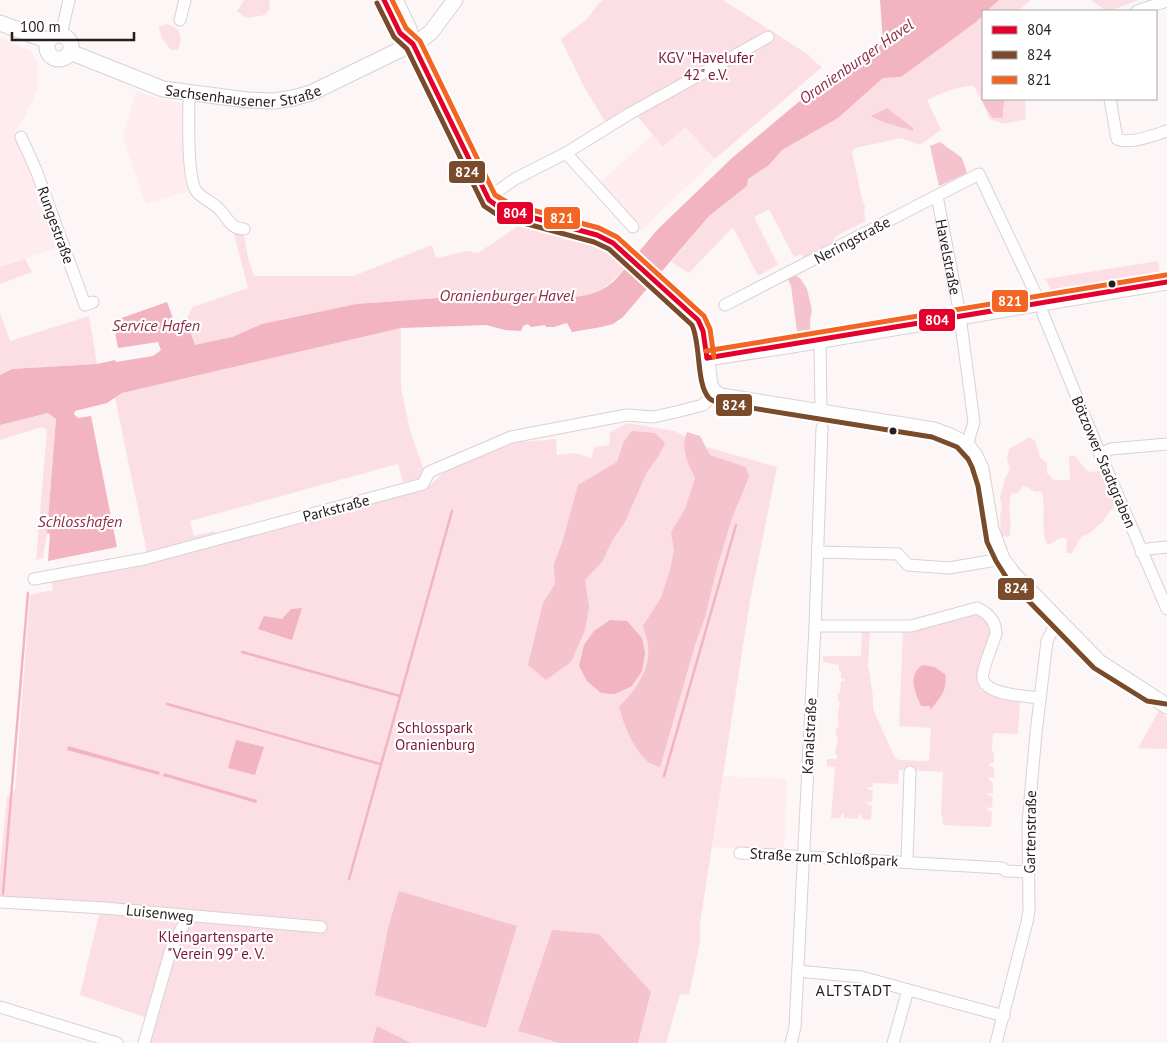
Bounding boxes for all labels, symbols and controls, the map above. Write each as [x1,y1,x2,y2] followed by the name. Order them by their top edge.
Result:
[12,10,135,42] scale bar
[982,10,1157,100] legend
[795,14,918,108] water label: Oranienburger Havel
[20,17,61,36] text: 100 m
[1027,20,1052,39] text: 804
[1027,45,1052,64] text: 824
[658,48,754,84] park label: KGV "Havelufer 42" e.V.
[1027,70,1052,89] text: 821
[164,80,324,111] street label: Sachsenhausener Straße
[448,160,486,184] line badge: 824
[455,163,479,181] text: 824
[33,184,79,266] street label: Rungestraße
[496,201,534,225] line badge: 804
[503,204,527,222] text: 804
[543,206,581,230] line badge: 821
[550,209,574,227] text: 821
[811,212,893,268] street label: Neringstraße
[932,217,966,297] street label: Havelstraße
[1107,279,1117,289] unlabelled marker
[439,285,575,305] water label: Oranienburger Havel
[991,289,1029,313] line badge: 821
[998,292,1022,310] text: 821
[918,308,956,332] line badge: 804
[925,311,949,329] text: 804
[112,315,200,335] water label: Service Hafen
[715,393,753,417] line badge: 824
[1068,393,1140,531] street label: Bötzower Stadtgraben
[722,396,746,414] text: 824
[888,426,898,436] unlabelled marker
[301,490,371,526] street label: Parkstraße
[38,511,122,531] water label: Schlosshafen
[997,577,1035,601] line badge: 824
[1004,579,1028,597] text: 824
[798,697,820,775] street label: Kanalstraße
[395,718,475,754] park label: Schlosspark Oranienburg
[1020,790,1040,874] street label: Gartenstraße
[749,844,900,870] street label: Straße zum Schloßpark
[125,900,195,926] street label: Luisenweg
[158,927,274,963] park label: Kleingartensparte "Verein 99" e. V.
[816,980,892,1000] district label: ALTSTADT

